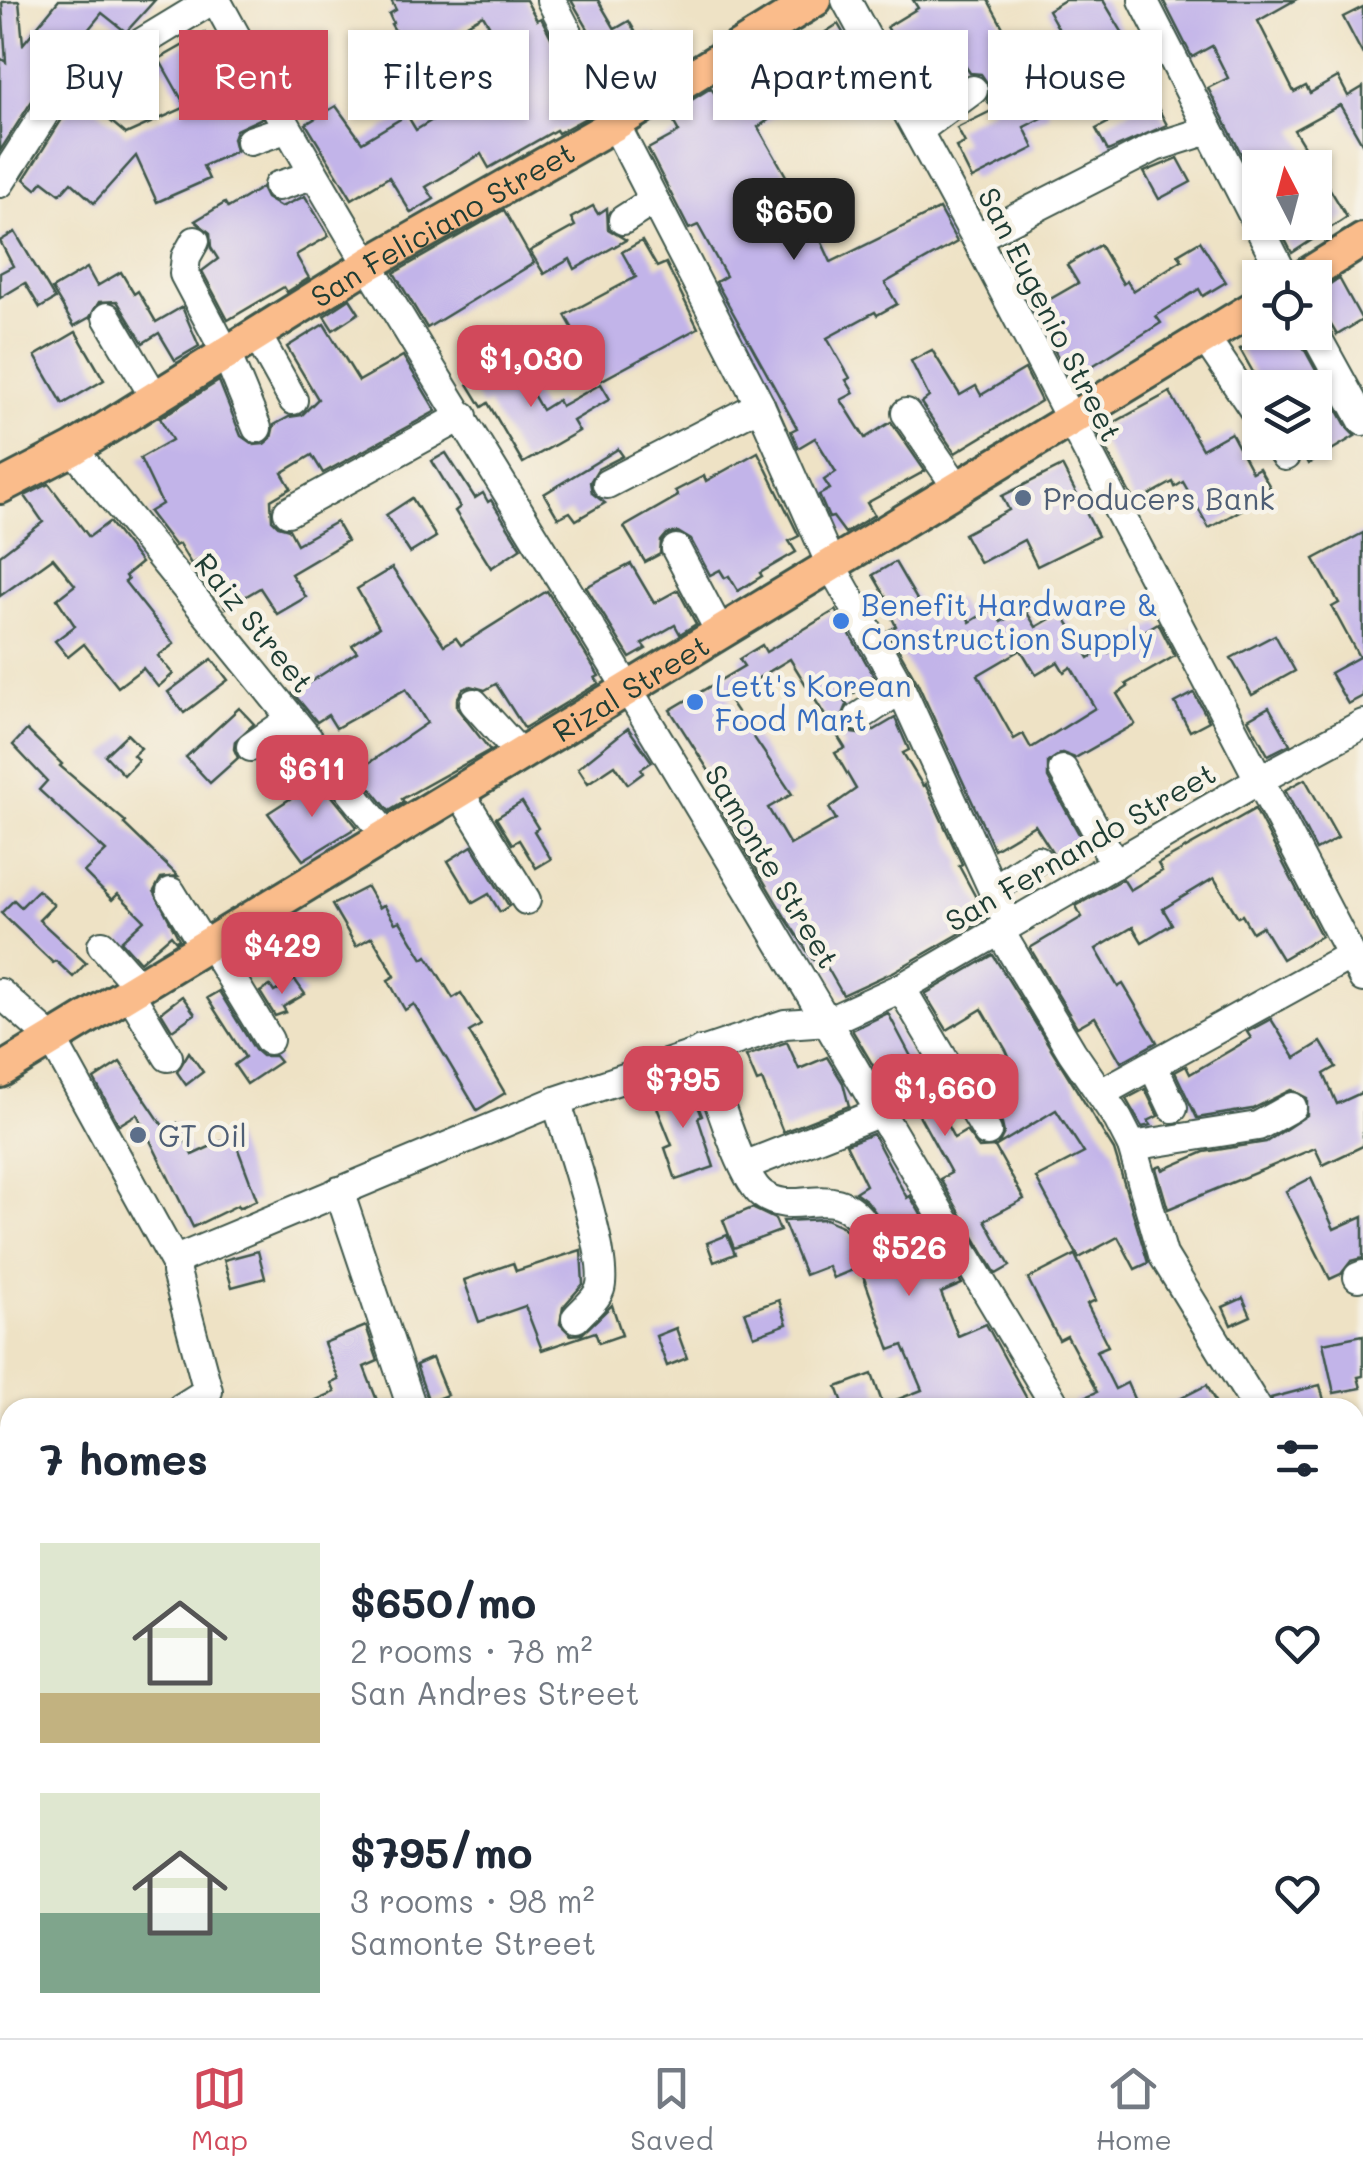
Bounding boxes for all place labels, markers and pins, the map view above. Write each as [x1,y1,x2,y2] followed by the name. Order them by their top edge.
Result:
[735,178,853,263] pin: $650
[450,325,612,410] pin: $1,030
[1043,478,1275,518] place label: Producers Bank
[1012,487,1034,509] marker: Producers Bank
[861,584,1158,658] place label: Benefit Hardware & Construction Supply
[830,610,852,632] marker: Benefit Hardware & Construction Supply
[715,665,912,739] place label: Lett's Korean Food Mart
[684,691,706,713] marker: Lett's Korean Food Mart
[253,735,371,820] pin: $611
[223,912,341,997] pin: $429
[624,1046,742,1131] pin: $795
[864,1054,1026,1139] pin: $1,660
[158,1115,247,1155] place label: GT Oil
[127,1124,149,1146] marker: GT Oil
[850,1214,968,1299] pin: $526

